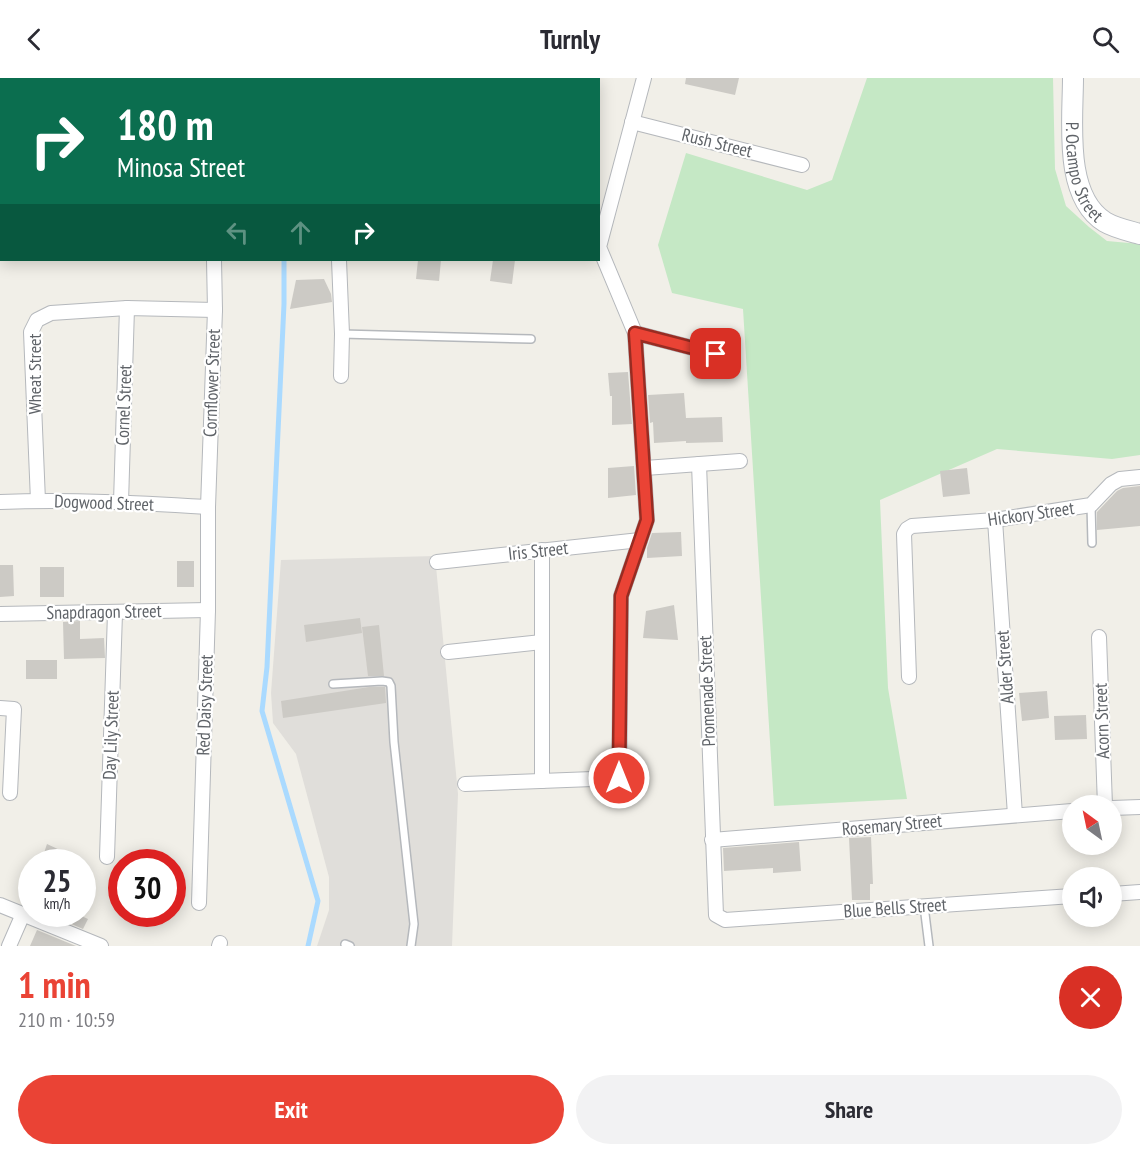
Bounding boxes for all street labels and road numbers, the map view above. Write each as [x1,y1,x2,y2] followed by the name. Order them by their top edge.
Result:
[1061,122,1108,227] street label: P. Ocampo Street
[680,123,755,162] street label: Rush Street
[198,328,225,438] street label: Cornflower Street
[23,334,46,414] street label: Wheat Street
[111,364,136,446] street label: Cornel Street
[54,489,154,516] street label: Dogwood Street
[986,496,1076,531] street label: Hickory Street
[507,536,569,565] street label: Iris Street
[46,599,162,624] street label: Snapdragon Street
[990,629,1019,705] street label: Alder Street
[693,635,720,747] street label: Promenade Street
[191,654,218,756] street label: Red Daisy Street
[1089,683,1114,759] street label: Acorn Street
[97,690,124,780] street label: Day Lily Street
[841,809,943,840] street label: Rosemary Street
[843,892,947,923] street label: Blue Bells Street

